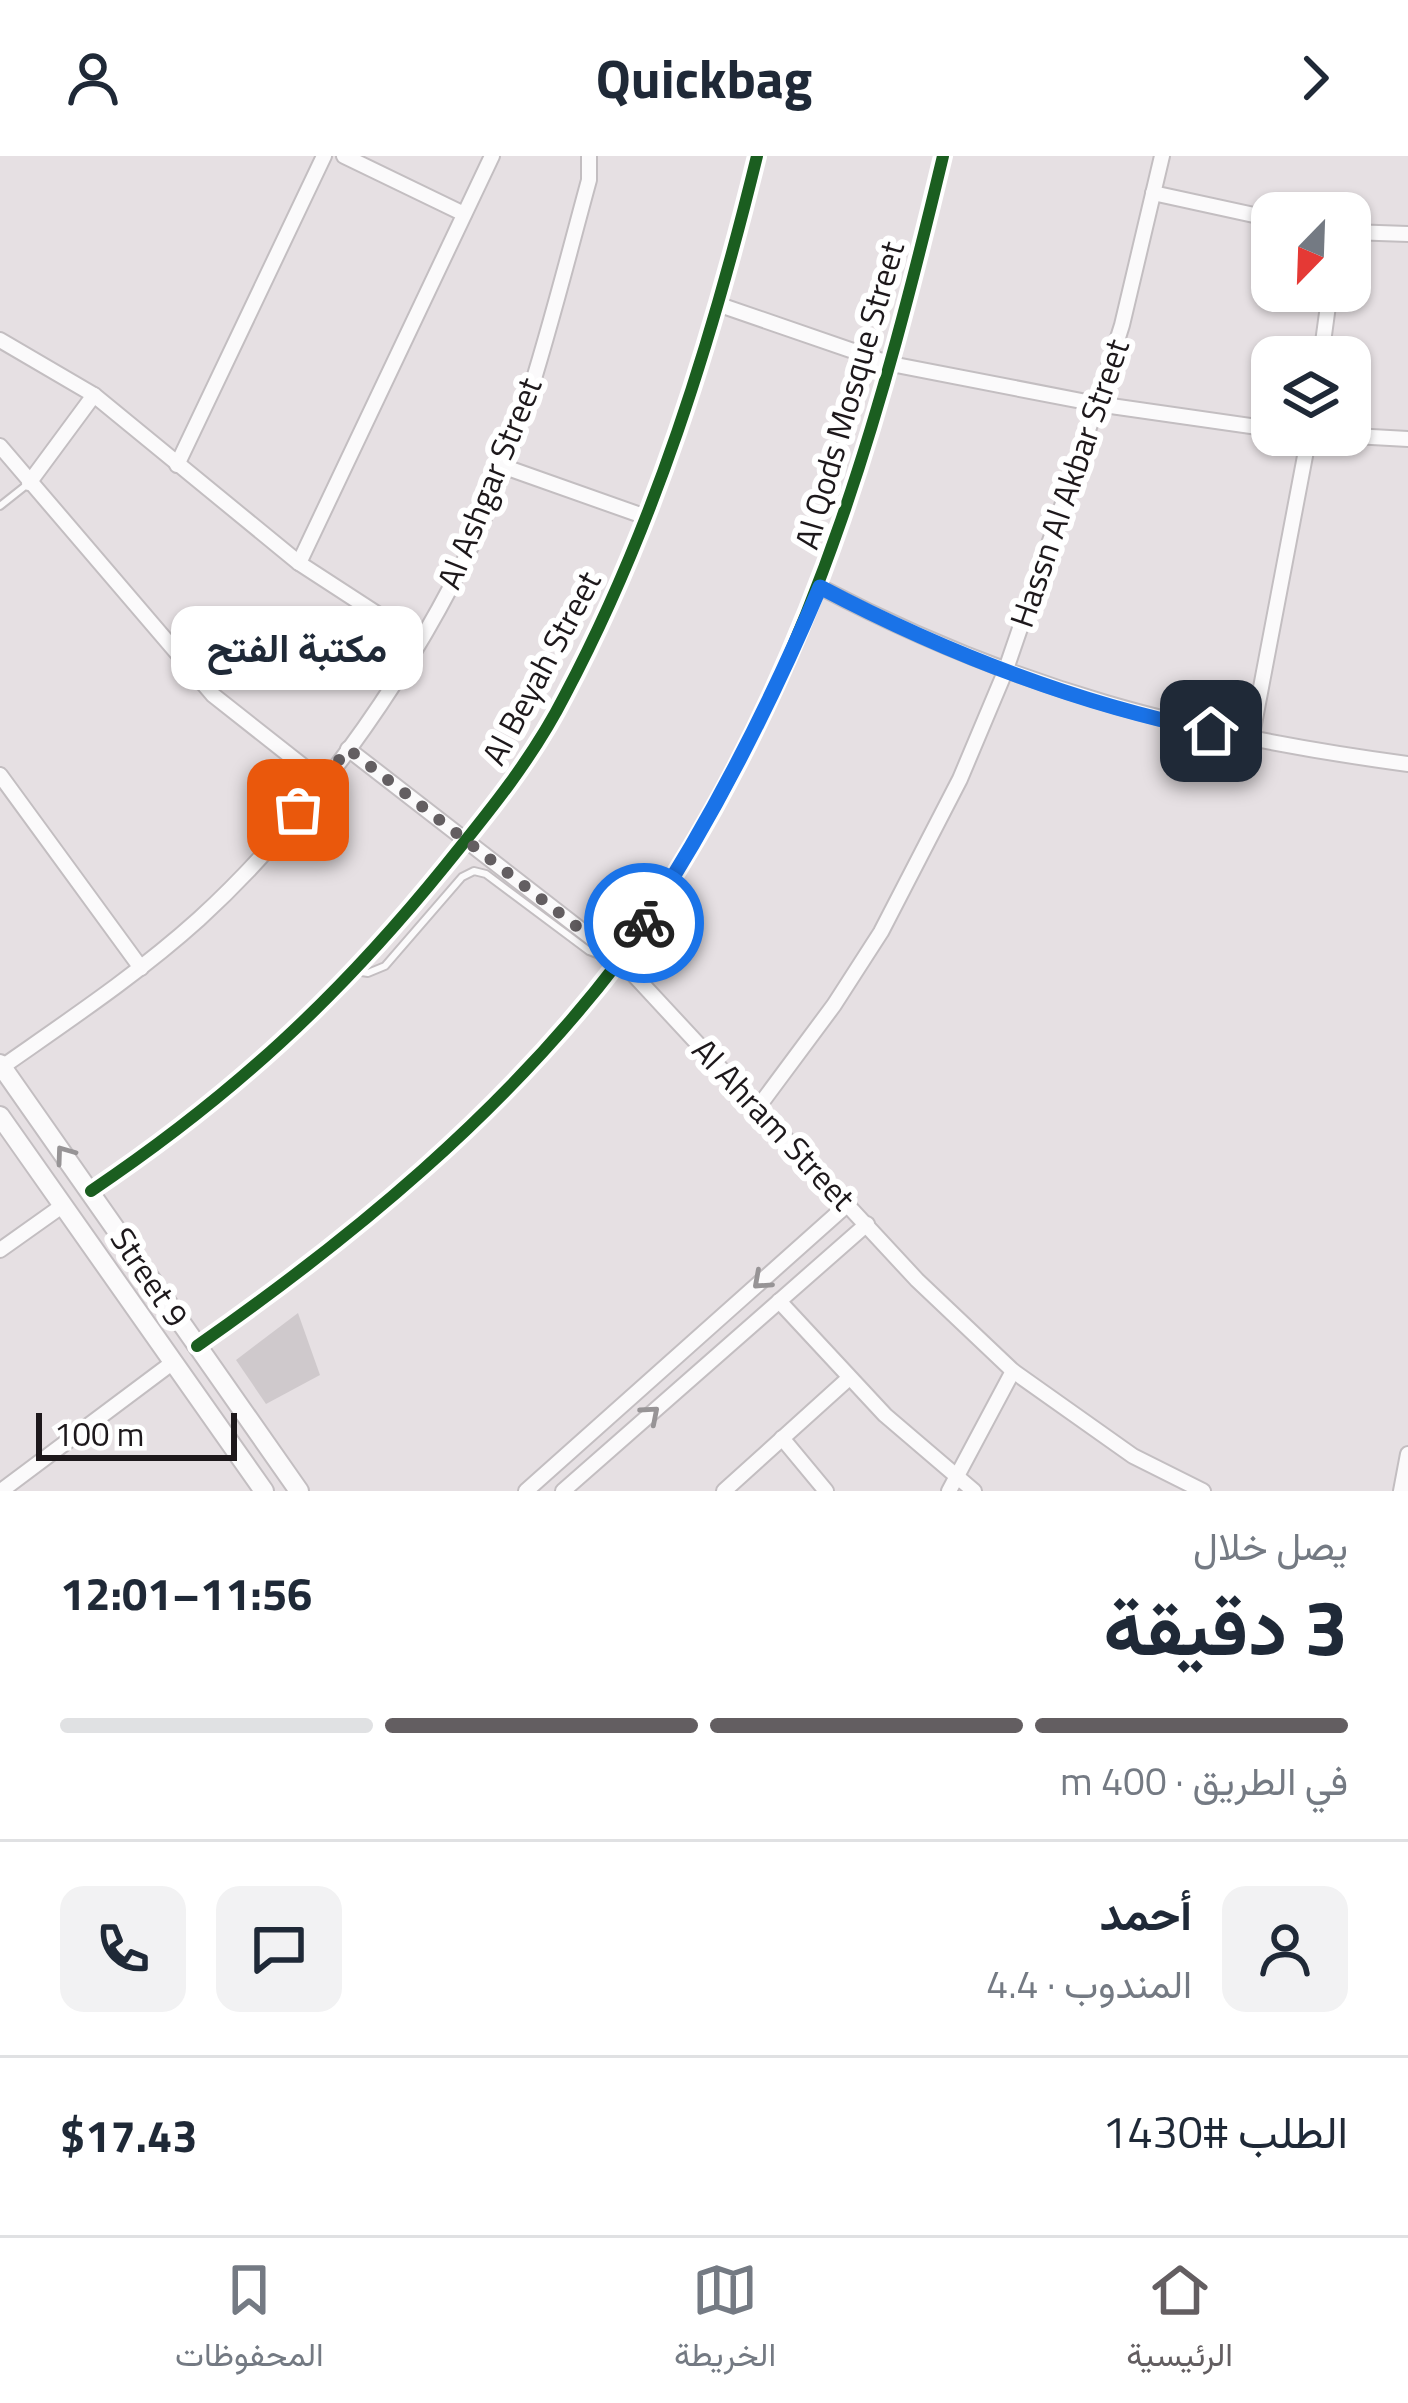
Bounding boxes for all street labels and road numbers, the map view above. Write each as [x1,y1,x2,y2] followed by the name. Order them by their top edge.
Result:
[781,235,917,555] street label: Al Qods Mosque Street
[996,332,1142,634] street label: Hassn Al Akbar Street
[424,369,554,596] street label: Al Ashgar Street
[469,562,613,774] street label: Al Beyah Street
[681,1027,868,1222] street label: Al Ahram Street
[98,1217,202,1337] street label: Street 9

